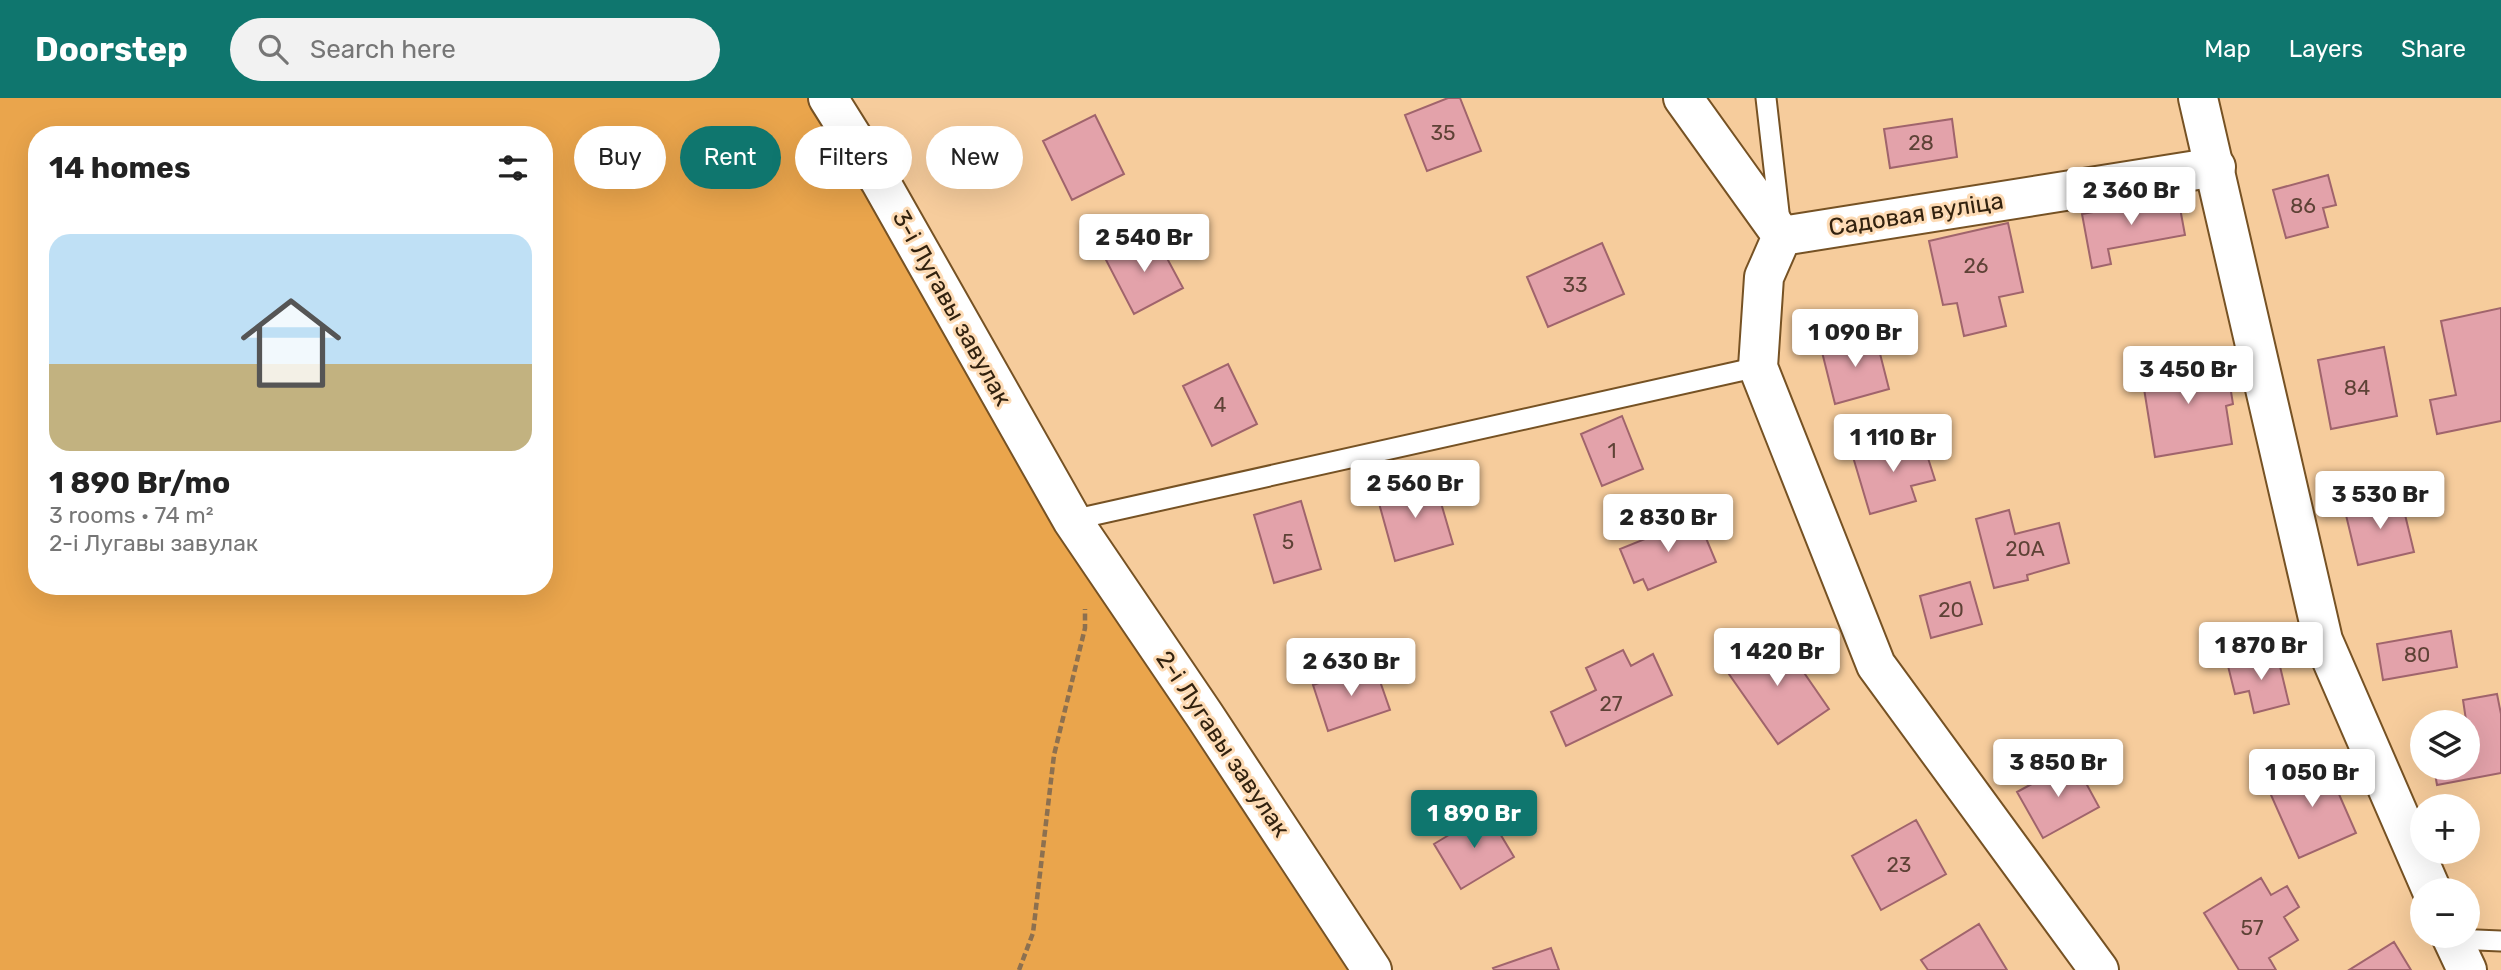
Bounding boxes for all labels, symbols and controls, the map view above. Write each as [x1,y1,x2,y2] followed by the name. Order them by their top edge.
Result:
[230,18,720,81] search box
[35,30,188,69] text: Doorstep
[254,30,292,68] icon: search
[310,34,456,65] text: Search here
[2204,35,2251,63] text: Map
[2289,35,2363,63] text: Layers
[2401,35,2466,63] text: Share
[1430,120,1456,145] house number: 35
[574,126,666,189] chip: Buy
[680,126,781,189] chip: Rent
[795,126,912,189] chip: Filters
[926,126,1023,189] chip: New
[1908,130,1934,155] house number: 28
[494,149,532,187] icon: filters
[49,150,191,186] text: 14 homes
[2059,167,2203,227] pin: 2 360 Br
[2082,176,2180,204] text: 2 360 Br
[1827,186,2005,242] street label: Садовая вуліца
[2290,193,2316,218] house number: 86
[887,205,1017,411] street label: 3-і Лугавы завулак
[1072,214,1216,274] pin: 2 540 Br
[1095,223,1193,251] text: 2 540 Br
[1964,253,1989,278] house number: 26
[1562,272,1588,297] house number: 33
[228,280,354,406] icon: home
[1783,310,1927,369] pin: 1 090 Br
[1808,318,1902,346] text: 1 090 Br
[2116,346,2260,406] pin: 3 450 Br
[2139,355,2237,383] text: 3 450 Br
[2344,375,2370,400] house number: 84
[1213,392,1227,417] house number: 4
[1821,414,1965,474] pin: 1 110 Br
[1850,423,1936,451] text: 1 110 Br
[1608,438,1617,463] house number: 1
[1343,460,1487,520] pin: 2 560 Br
[49,465,230,501] text: 1 890 Br/mo
[1367,469,1463,497] text: 2 560 Br
[2308,472,2452,531] pin: 3 530 Br
[2331,480,2429,508] text: 3 530 Br
[1596,494,1740,554] pin: 2 830 Br
[49,501,214,529] text: 3 rooms · 74 m²
[1619,503,1717,531] text: 2 830 Br
[49,529,258,557] text: 2-і Лугавы завулак
[1282,529,1294,554] house number: 5
[2005,536,2045,561] house number: 20А
[1938,597,1964,622] house number: 20
[2189,622,2333,682] pin: 1 870 Br
[1705,628,1849,688] pin: 1 420 Br
[2215,631,2307,659] text: 1 870 Br
[1730,637,1824,665] text: 1 420 Br
[1279,638,1423,698] pin: 2 630 Br
[2404,642,2430,667] house number: 80
[1150,646,1296,842] street label: 2-і Лугавы завулак
[1302,647,1400,675] text: 2 630 Br
[1599,691,1623,716] house number: 27
[2410,710,2480,948] map controls
[2410,710,2480,780] button: layers
[1986,740,2130,799] pin: 3 850 Br
[2009,748,2107,776] text: 3 850 Br
[2240,750,2384,809] pin: 1 050 Br
[2265,758,2359,786] text: 1 050 Br
[1402,790,1546,850] pin: 1 890 Br
[2410,794,2480,864] button: +
[1427,799,1521,827] text: 1 890 Br
[1887,852,1911,877] house number: 23
[2410,878,2480,948] button: −
[2240,915,2264,940] house number: 57

